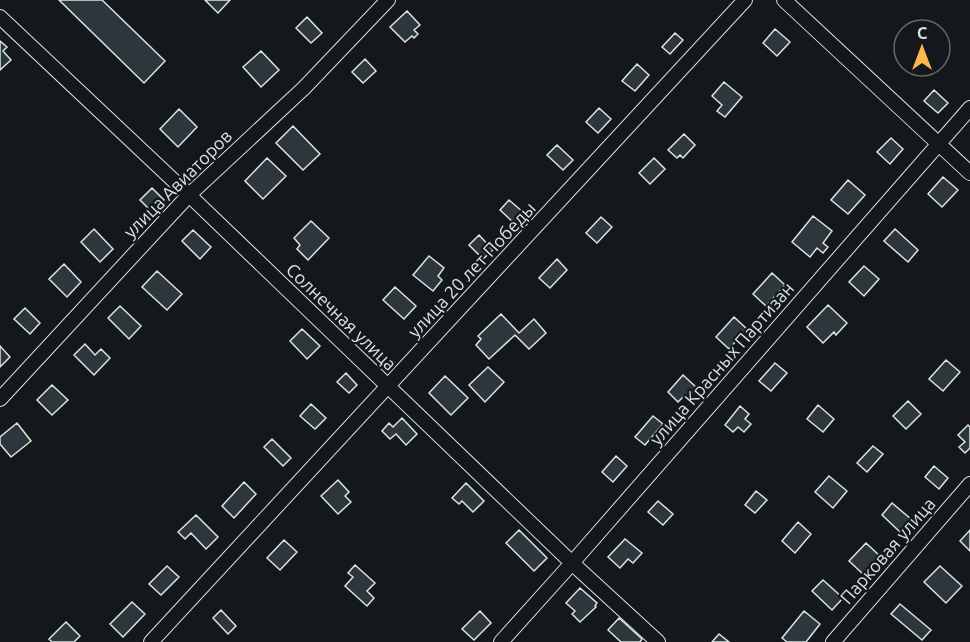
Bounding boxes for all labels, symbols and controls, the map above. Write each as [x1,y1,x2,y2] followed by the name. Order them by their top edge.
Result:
[892,18,952,78] north arrow
[917,24,927,42] text: С
[119,125,235,241] street label: улица Авиаторов
[403,197,539,341] street label: улица 20 лет Победы
[283,259,401,374] street label: Солнечная улица
[645,278,797,449] street label: улица Красных Партизан
[836,493,939,607] street label: Парковая улица

